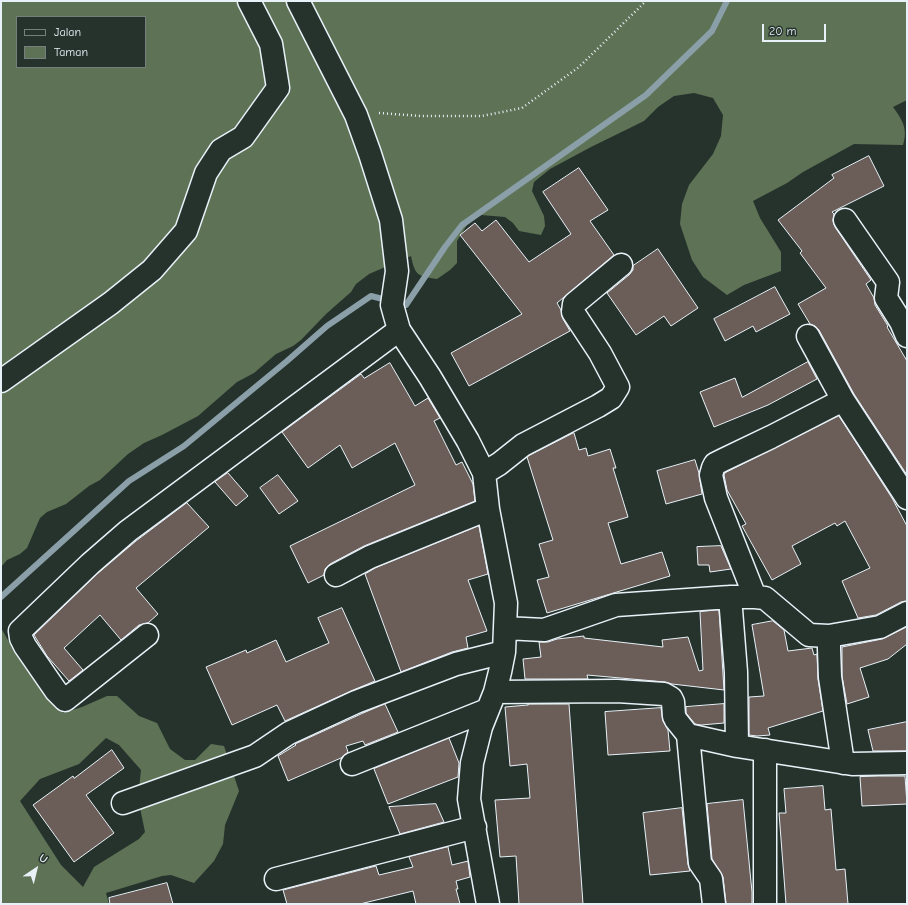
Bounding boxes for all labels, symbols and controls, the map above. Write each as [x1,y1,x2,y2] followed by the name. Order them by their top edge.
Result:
[16,16,146,68] legend
[764,16,828,42] scale bar
[769,24,797,38] text: 20 m
[54,25,81,39] text: Jalan
[54,45,88,59] text: Taman
[16,849,56,889] north arrow
[36,851,50,866] text: U

